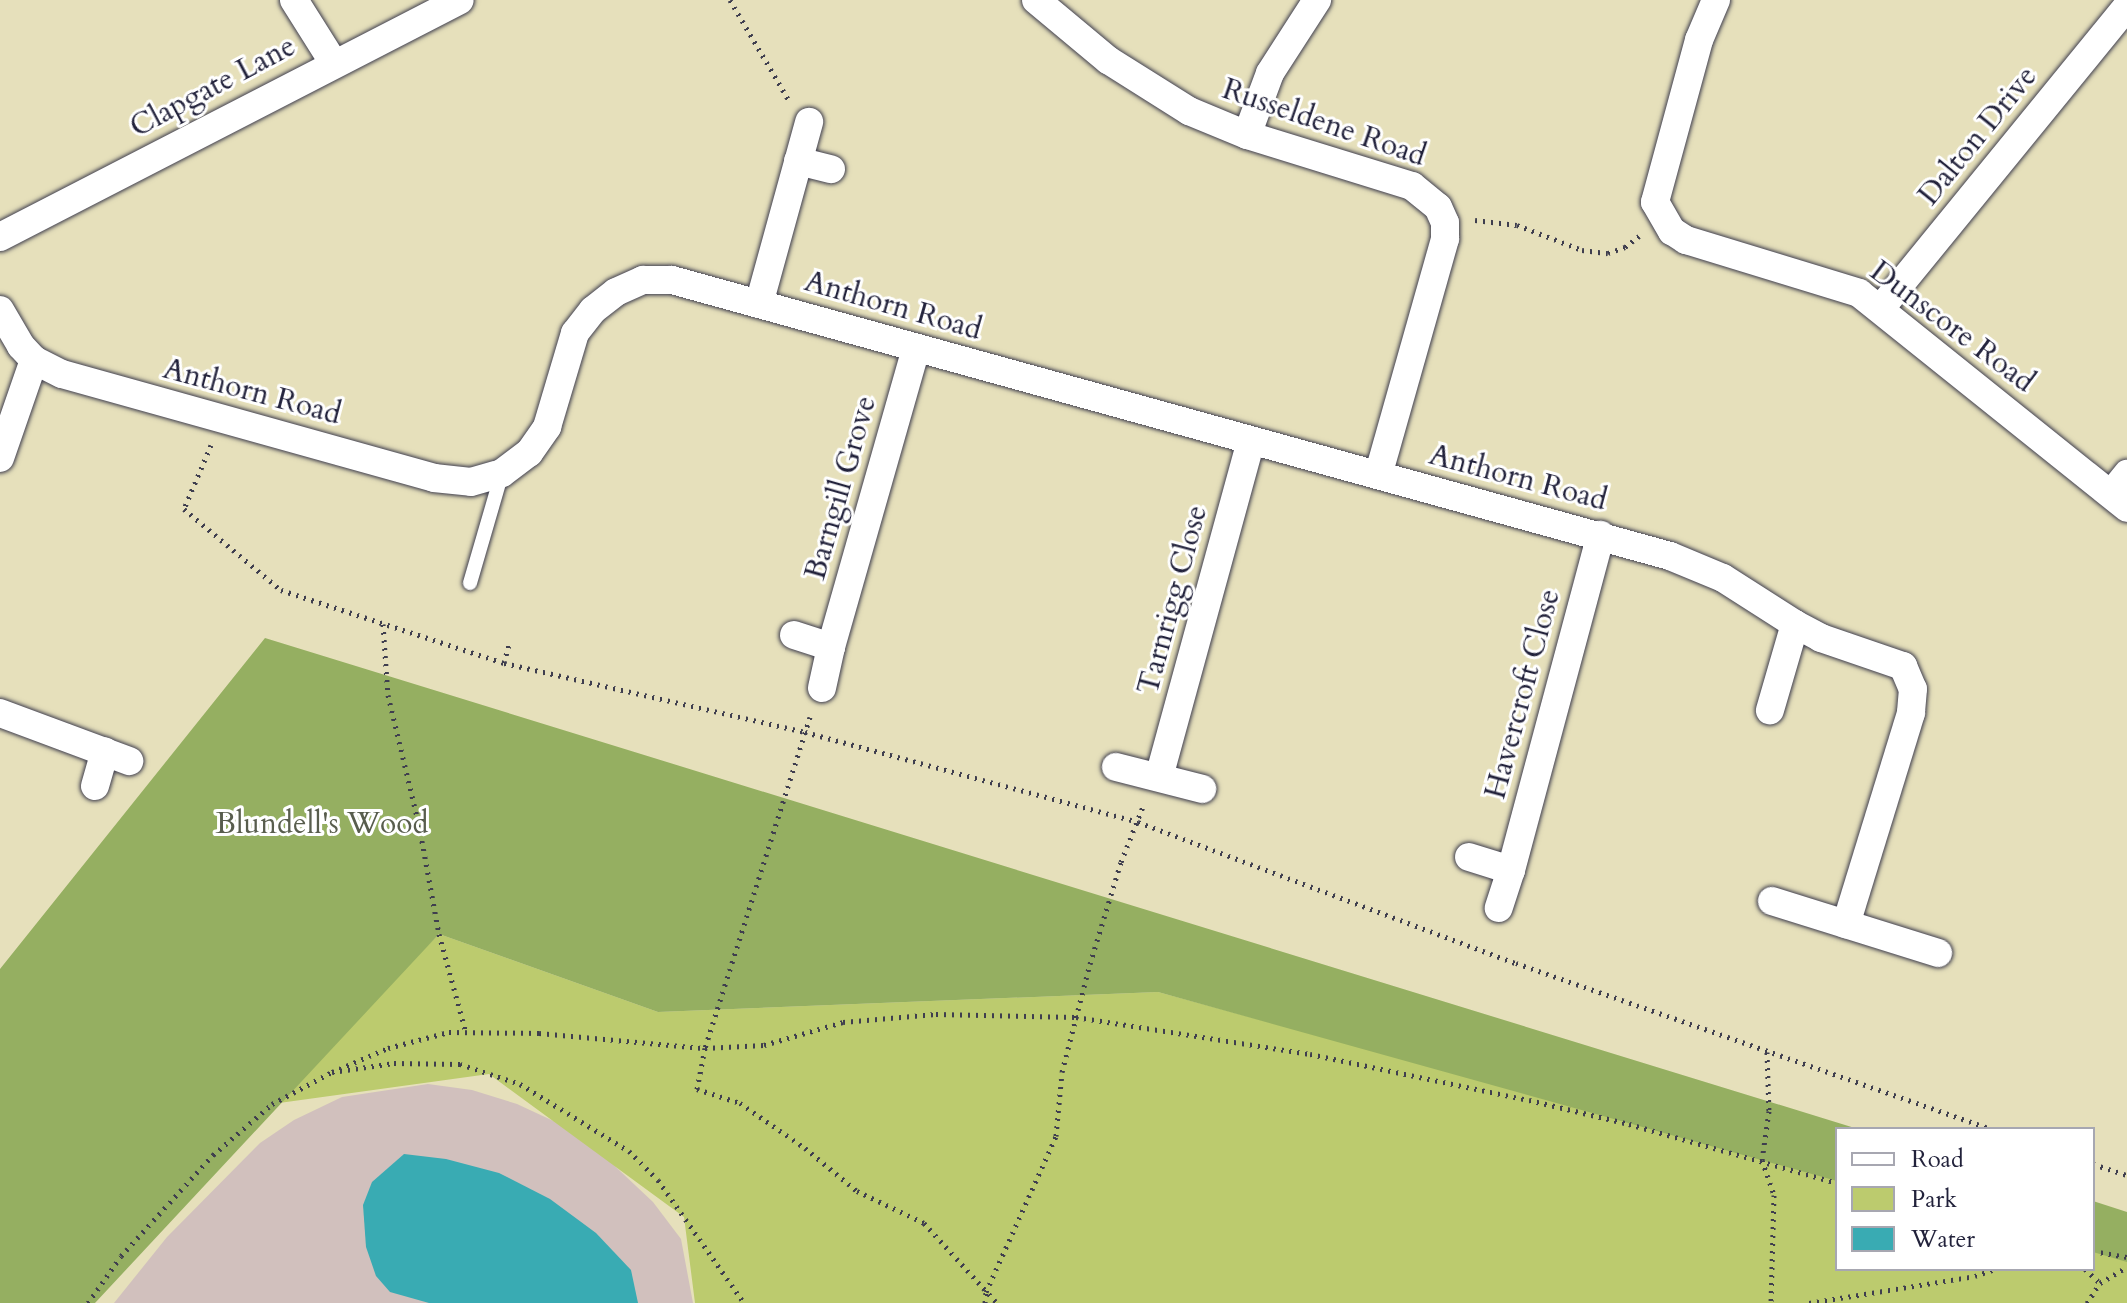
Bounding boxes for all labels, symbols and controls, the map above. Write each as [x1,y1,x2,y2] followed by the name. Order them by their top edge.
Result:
[124,28,302,146] street label: Clapgate Lane
[1911,59,2045,213] street label: Dalton Drive
[1218,71,1430,175] street label: Russeldene Road
[1863,254,2041,400] street label: Dunscore Road
[800,264,986,348] street label: Anthorn Road
[159,351,345,433] street label: Anthorn Road
[798,392,884,584] street label: Barngill Grove
[1425,437,1611,519] street label: Anthorn Road
[1130,501,1216,699] street label: Tarnrigg Close
[1478,585,1568,803] street label: Havercroft Close
[216,806,428,842] park label: Blundell's Wood
[1835,1127,2095,1271] legend
[1911,1143,1964,1176] text: Road
[1911,1183,1957,1216] text: Park
[1911,1223,1975,1256] text: Water

